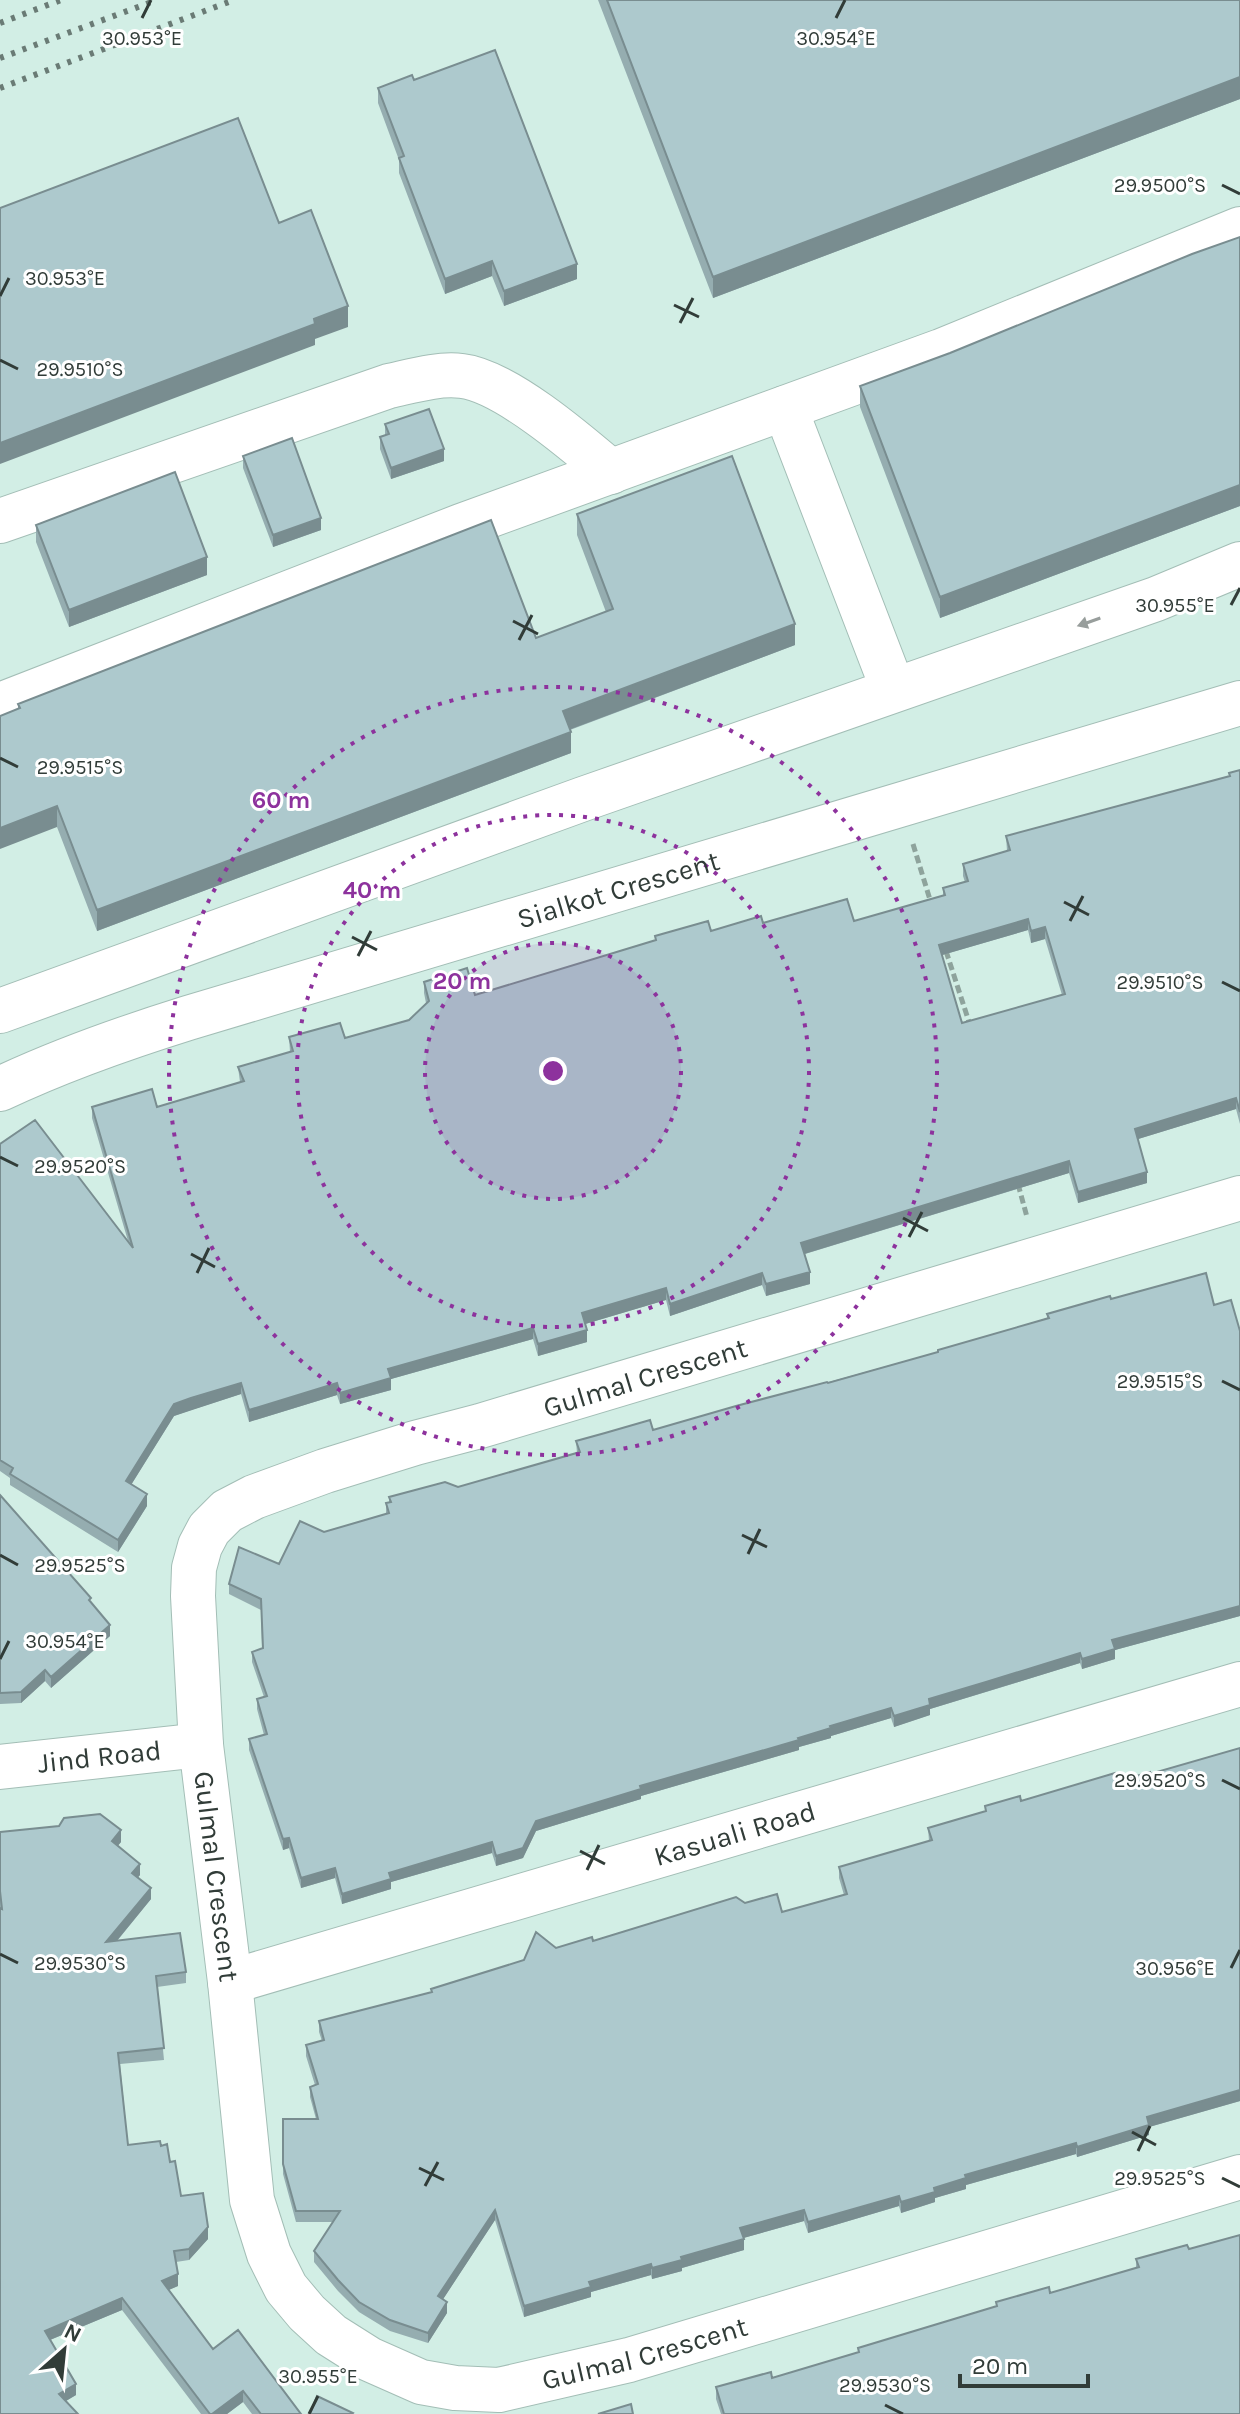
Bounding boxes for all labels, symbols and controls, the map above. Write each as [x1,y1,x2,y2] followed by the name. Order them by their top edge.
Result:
[102,27,182,50] text: 30.953°E
[796,27,876,50] text: 30.954°E
[1114,174,1206,197] text: 29.9500°S
[25,267,105,290] text: 30.953°E
[36,358,124,381] text: 29.9510°S
[1135,594,1215,617] text: 30.955°E
[1076,616,1100,628] one-way arrow
[37,756,123,779] text: 29.9515°S
[252,786,310,814] text: 60 m
[513,844,723,936] street label: Sialkot Crescent
[343,876,401,904] text: 40 m
[433,967,491,995] text: 20 m
[1116,971,1204,994] text: 29.9510°S
[539,1057,567,1085] centre of rings
[34,1155,126,1178] text: 29.9520°S
[539,1331,751,1424] street label: Gulmal Crescent
[1117,1370,1203,1393] text: 29.9515°S
[34,1554,126,1577] text: 29.9525°S
[25,1630,105,1653] text: 30.954°E
[36,1733,163,1780] street label: Jind Road
[187,1769,246,1983] street label: Gulmal Crescent
[1114,1769,1206,1792] text: 29.9520°S
[650,1794,819,1873] street label: Kasuali Road
[34,1952,126,1975] text: 29.9530°S
[1135,1957,1215,1980] text: 30.956°E
[1114,2167,1206,2190] text: 29.9525°S
[539,2309,751,2397] street label: Gulmal Crescent
[24,2310,104,2390] north arrow
[60,2318,86,2348] text: N
[960,2338,1088,2388] scale bar
[972,2352,1028,2380] text: 20 m
[278,2365,358,2388] text: 30.955°E
[839,2374,931,2397] text: 29.9530°S

